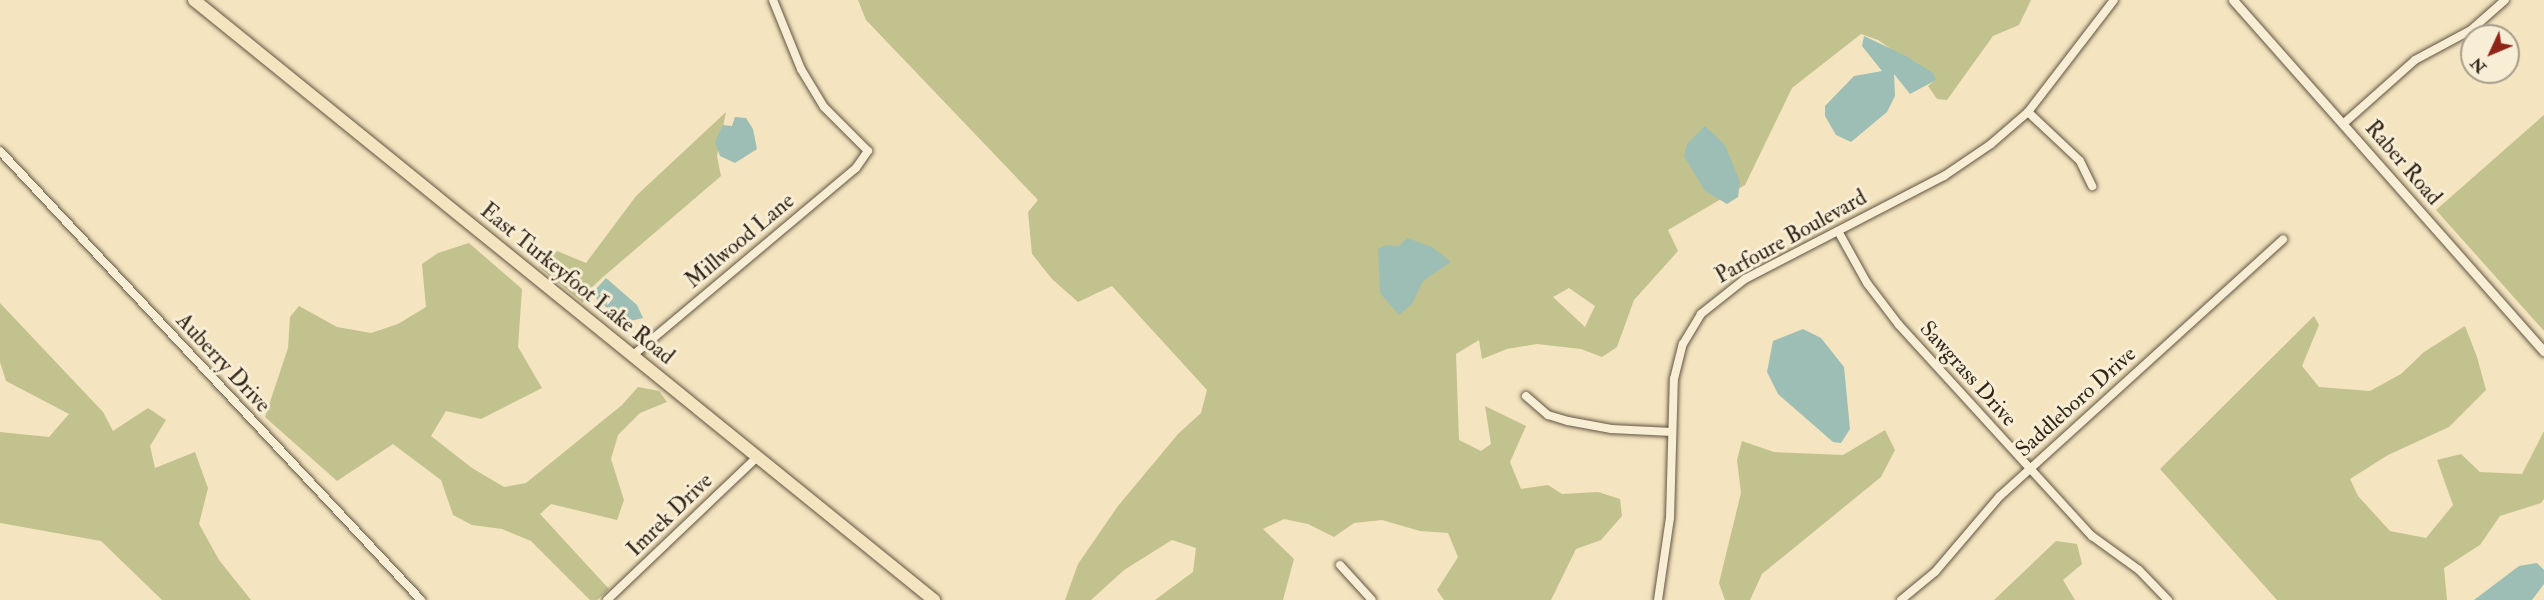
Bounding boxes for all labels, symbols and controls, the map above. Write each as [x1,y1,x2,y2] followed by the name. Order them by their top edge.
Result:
[2460,24,2520,84] north arrow
[2466,53,2491,77] text: N
[2359,115,2447,211] street label: Raber Road
[1711,184,1871,290] street label: Parfoure Boulevard
[680,188,800,294] street label: Millwood Lane
[475,198,679,370] street label: East Turkeyfoot Lake Road
[170,308,276,418] street label: Auberry Drive
[1914,316,2022,432] street label: Sawgrass Drive
[2010,341,2142,463] street label: Saddleboro Drive
[622,468,718,562] street label: Imrek Drive

